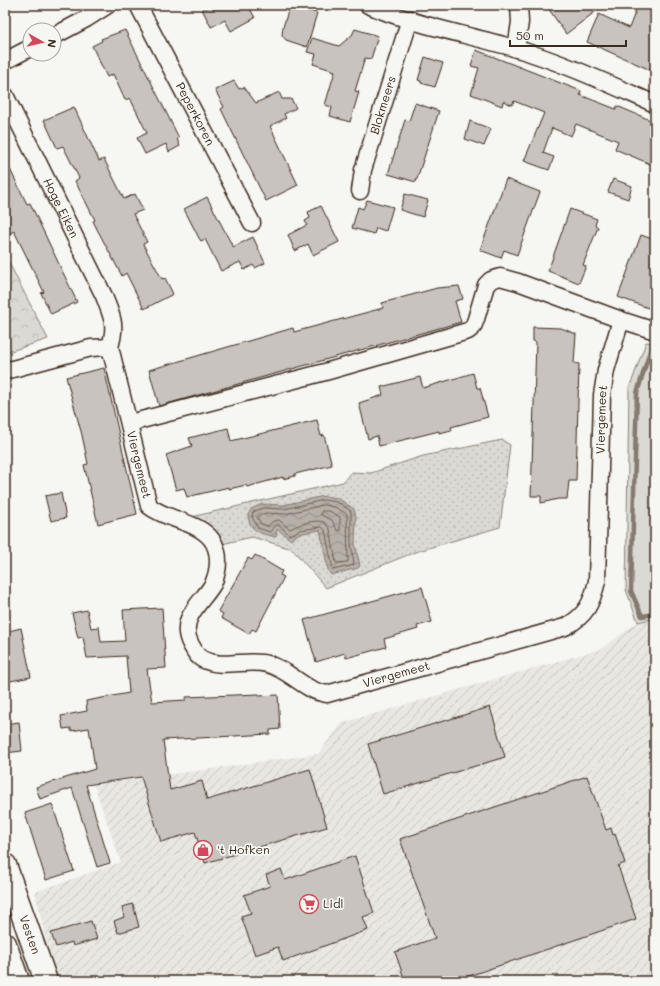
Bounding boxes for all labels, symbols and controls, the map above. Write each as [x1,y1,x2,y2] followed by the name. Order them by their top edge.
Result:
[22,22,62,62] north arrow
[510,22,626,48] scale bar
[516,27,544,43] text: 50 m
[44,38,60,49] text: N
[366,74,399,136] street label: Blokmeers
[173,79,219,148] street label: Peperkoren
[40,175,83,240] street label: Hoge Eiken
[591,384,610,454] street label: Viergemeet
[124,429,156,500] street label: Viergemeet
[361,656,431,691] street label: Viergemeet
[192,839,214,861] shop icon: 't Hofken
[217,841,270,857] place label: 't Hofken
[298,893,320,915] supermarket icon: Lidl
[323,895,344,911] place label: Lidl
[16,913,45,956] street label: Vesten

